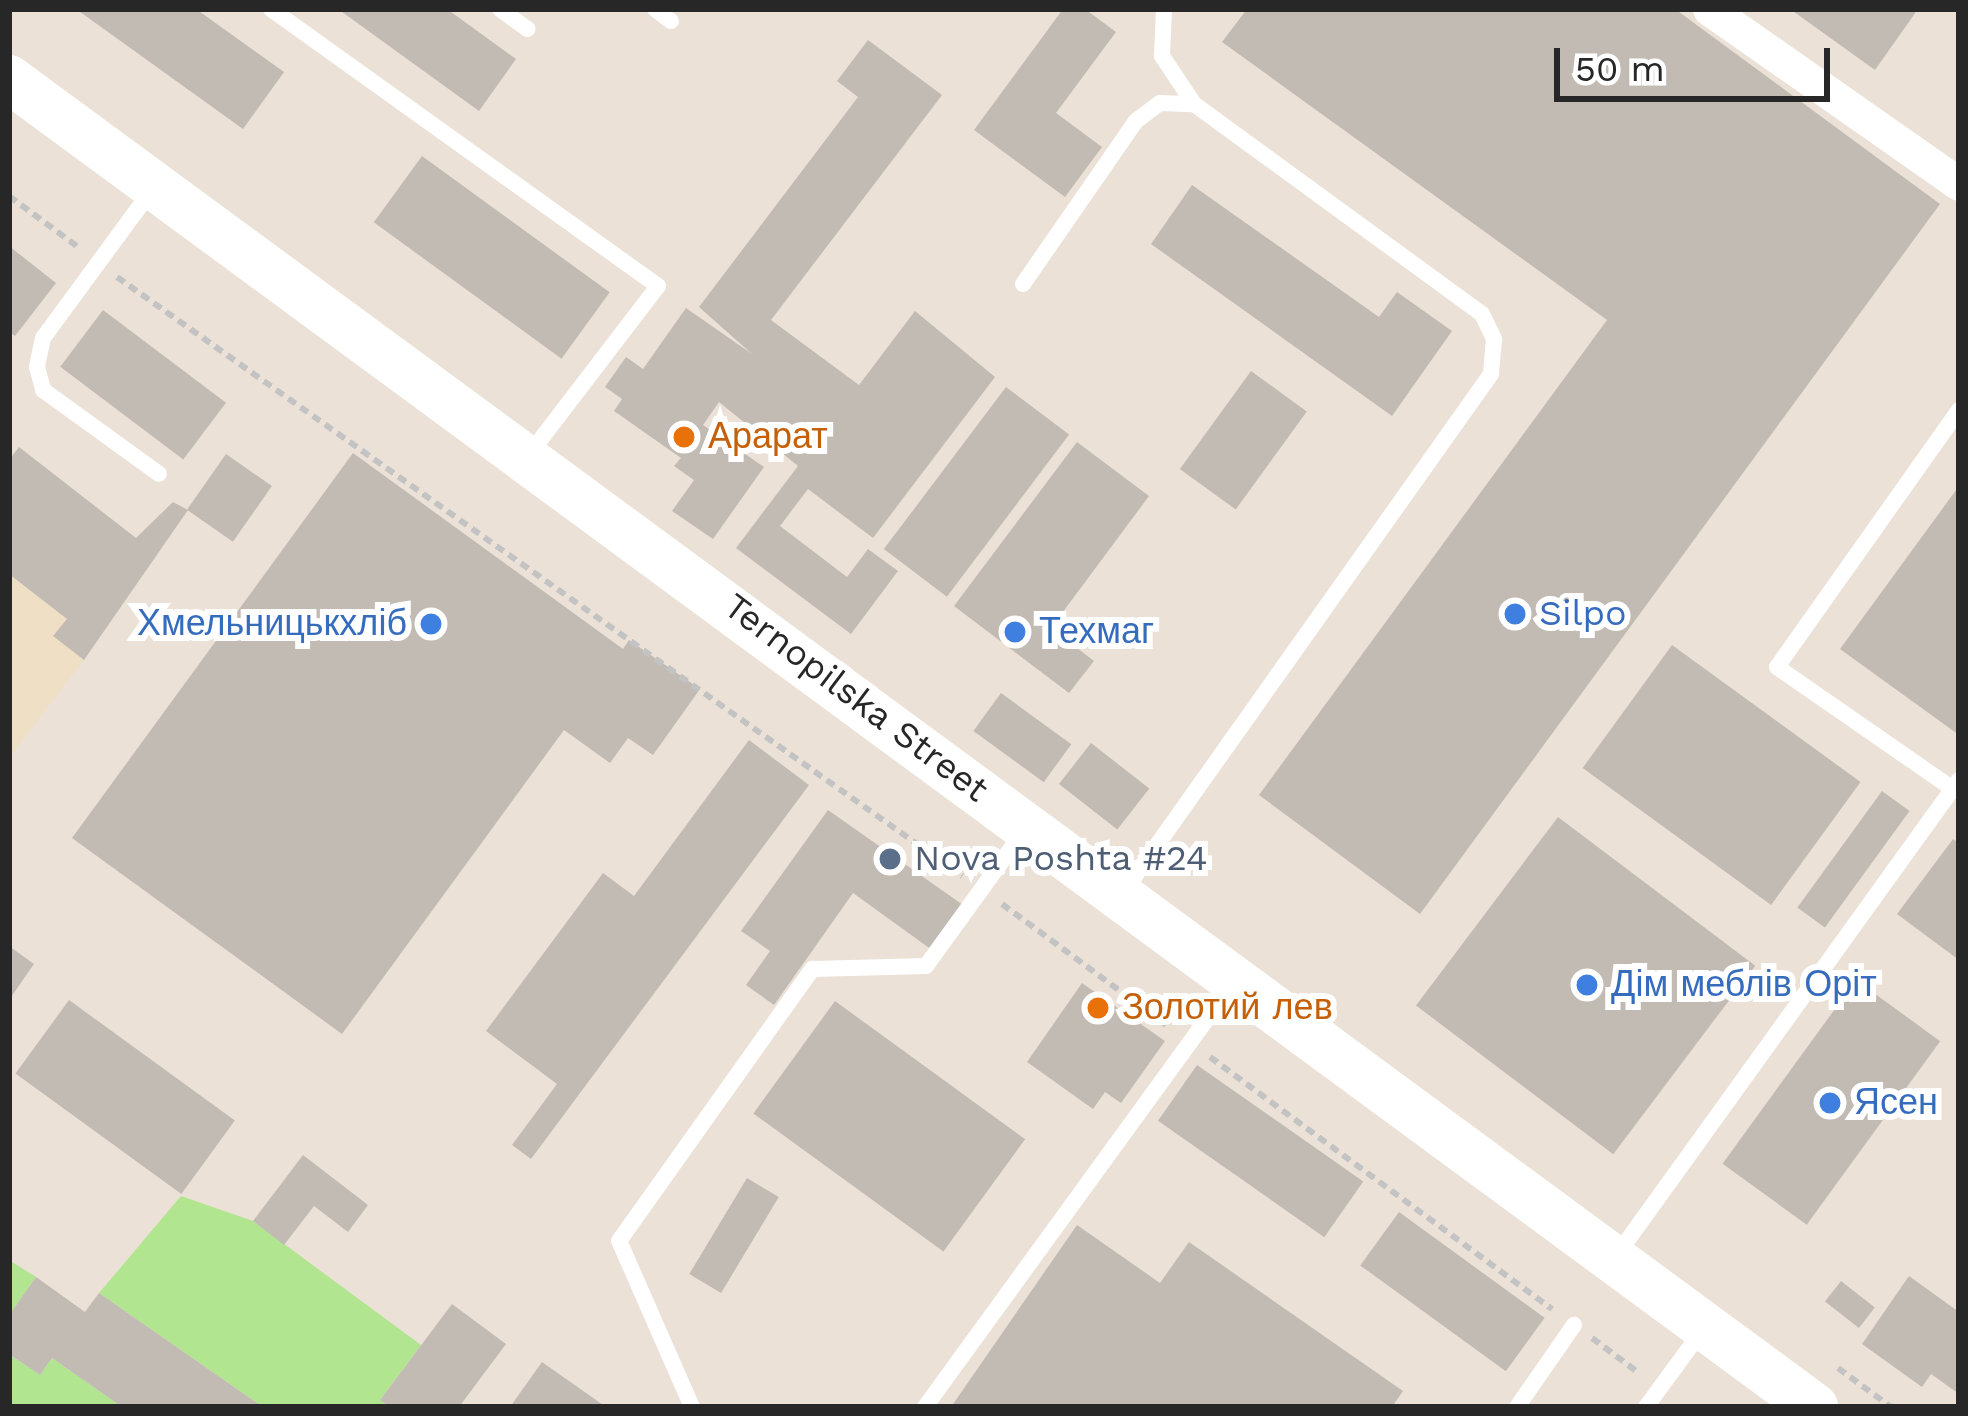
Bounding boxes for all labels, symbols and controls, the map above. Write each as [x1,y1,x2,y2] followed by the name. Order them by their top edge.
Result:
[1560,24,1836,98] scale bar
[1575,48,1665,90] text: 50 m
[708,415,828,459] place label: Арарат
[671,424,697,450] marker: Арарат
[715,584,997,812] street label: Ternopilska Street
[1539,592,1627,636] place label: Silpo
[1502,601,1528,627] marker: Silpo
[137,602,407,646] place label: Хмельницькхліб
[1039,610,1154,654] place label: Техмаг
[418,611,444,637] marker: Хмельницькхліб
[1002,619,1028,645] marker: Техмаг
[914,837,1210,881] place label: Nova Poshta #24
[877,846,903,872] marker: Nova Poshta #24
[1611,963,1877,1007] place label: Дім меблів Оріт
[1574,972,1600,998] marker: Дім меблів Оріт
[1122,986,1333,1030] place label: Золотий лев
[1085,995,1111,1021] marker: Золотий лев
[1854,1081,1938,1125] place label: Ясен
[1817,1090,1843,1116] marker: Ясен

